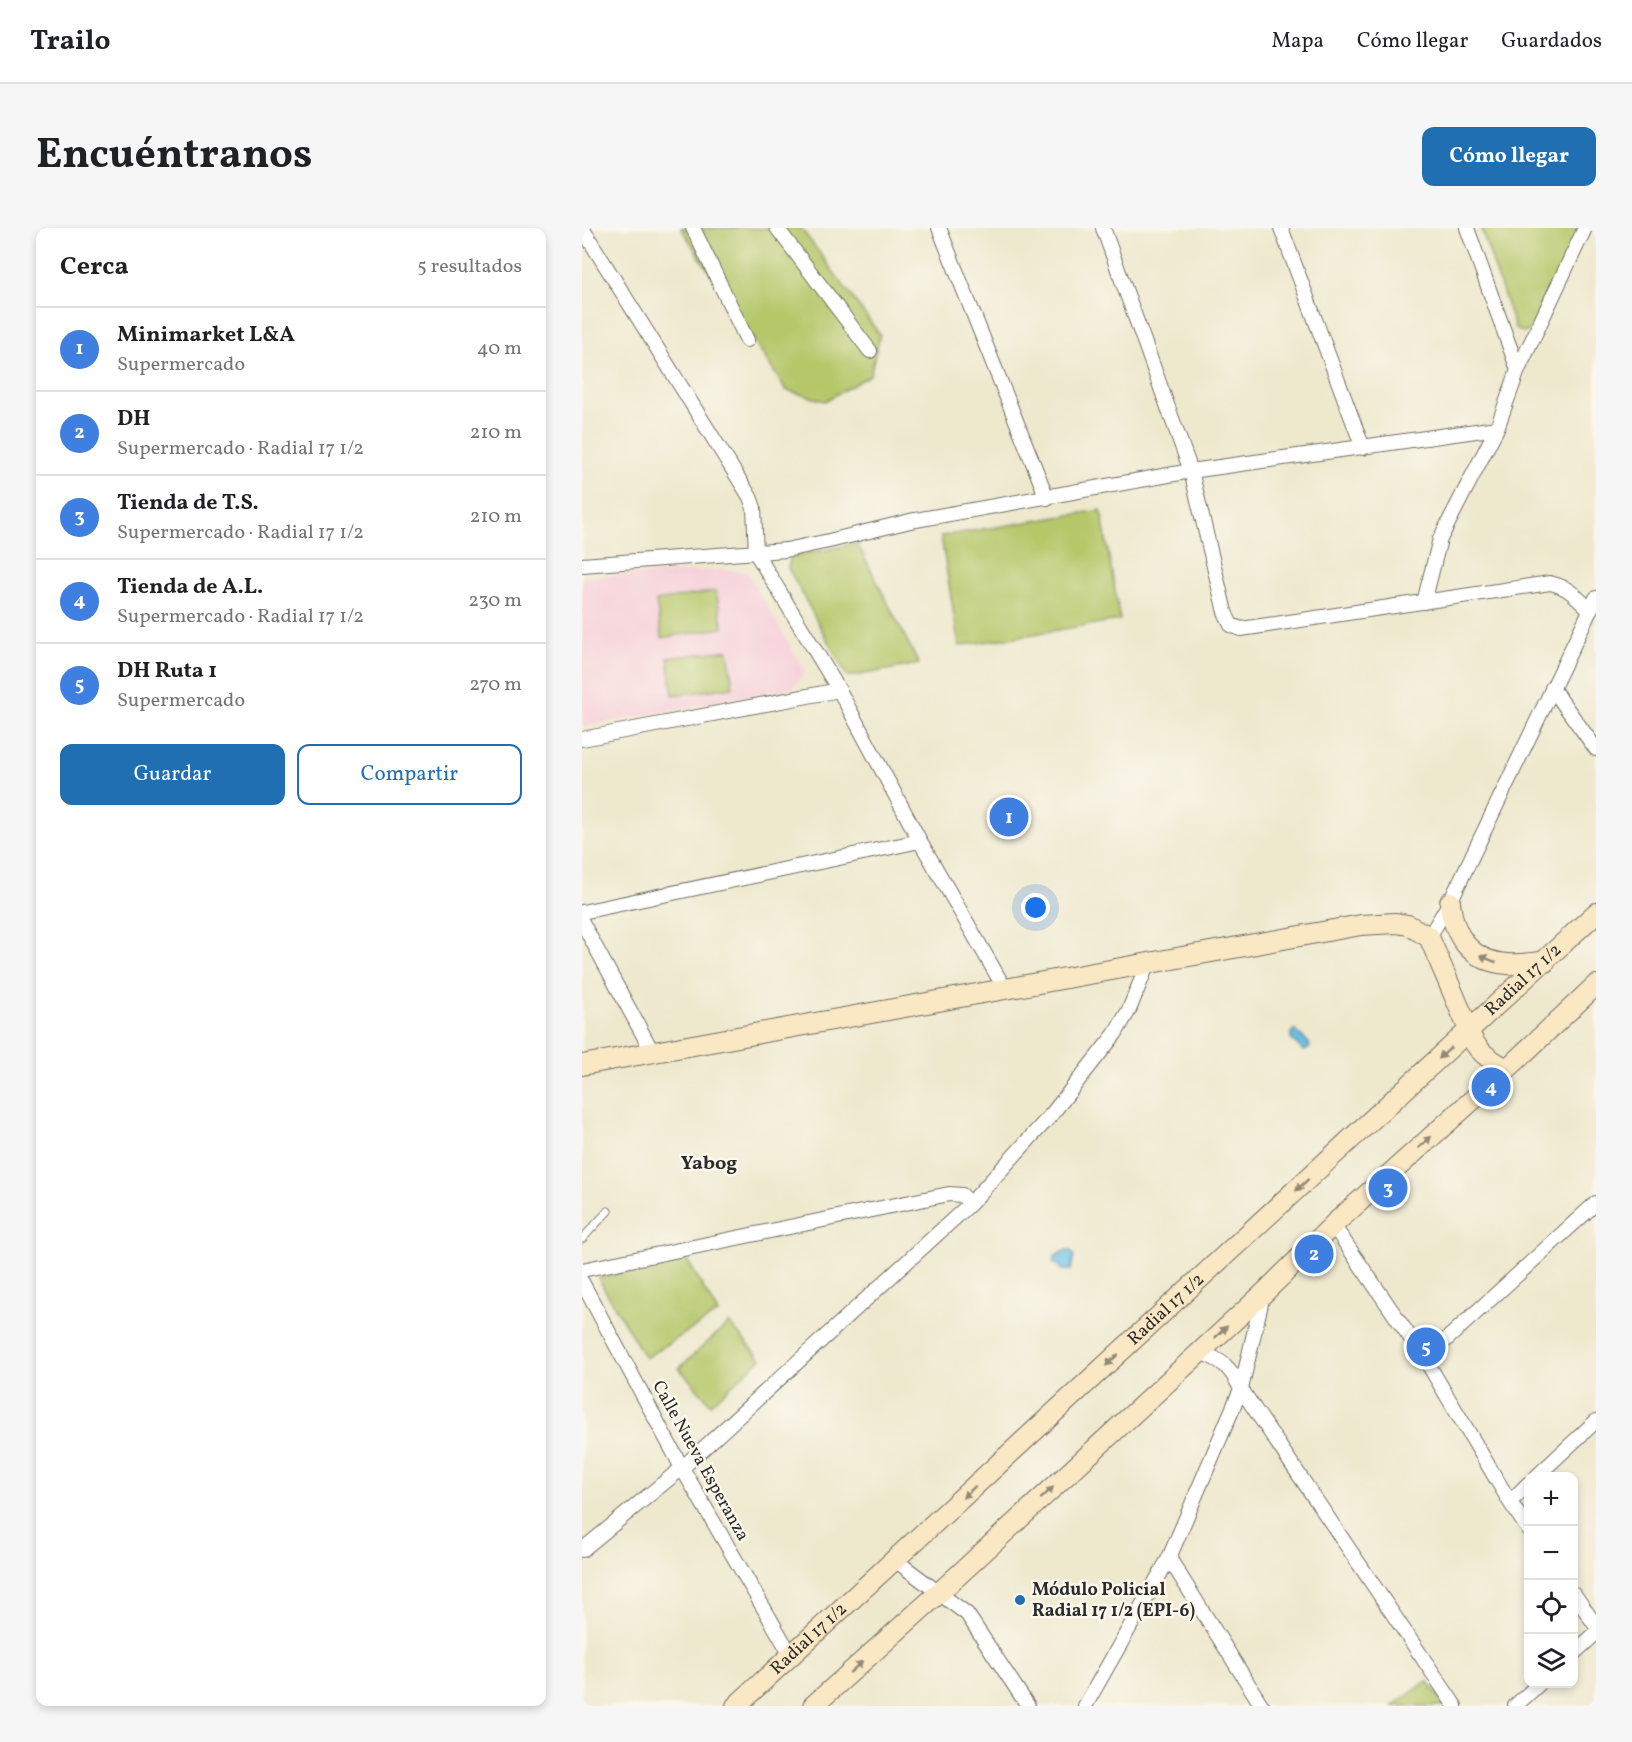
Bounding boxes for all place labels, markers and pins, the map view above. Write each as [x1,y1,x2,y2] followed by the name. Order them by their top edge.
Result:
[990,794,1028,840] pin: 1
[1472,1064,1510,1110] pin: 4
[1368,1166,1408,1210] pin: 3
[1294,1232,1334,1276] pin: 2
[1406,1324,1446,1370] pin: 5
[1032,1578,1195,1624] place label: Módulo Policial Radial 17 1/2 (EPI-6)
[1013,1593,1027,1607] marker: Módulo Policial Radial 17 1/2 (EPI-6)

